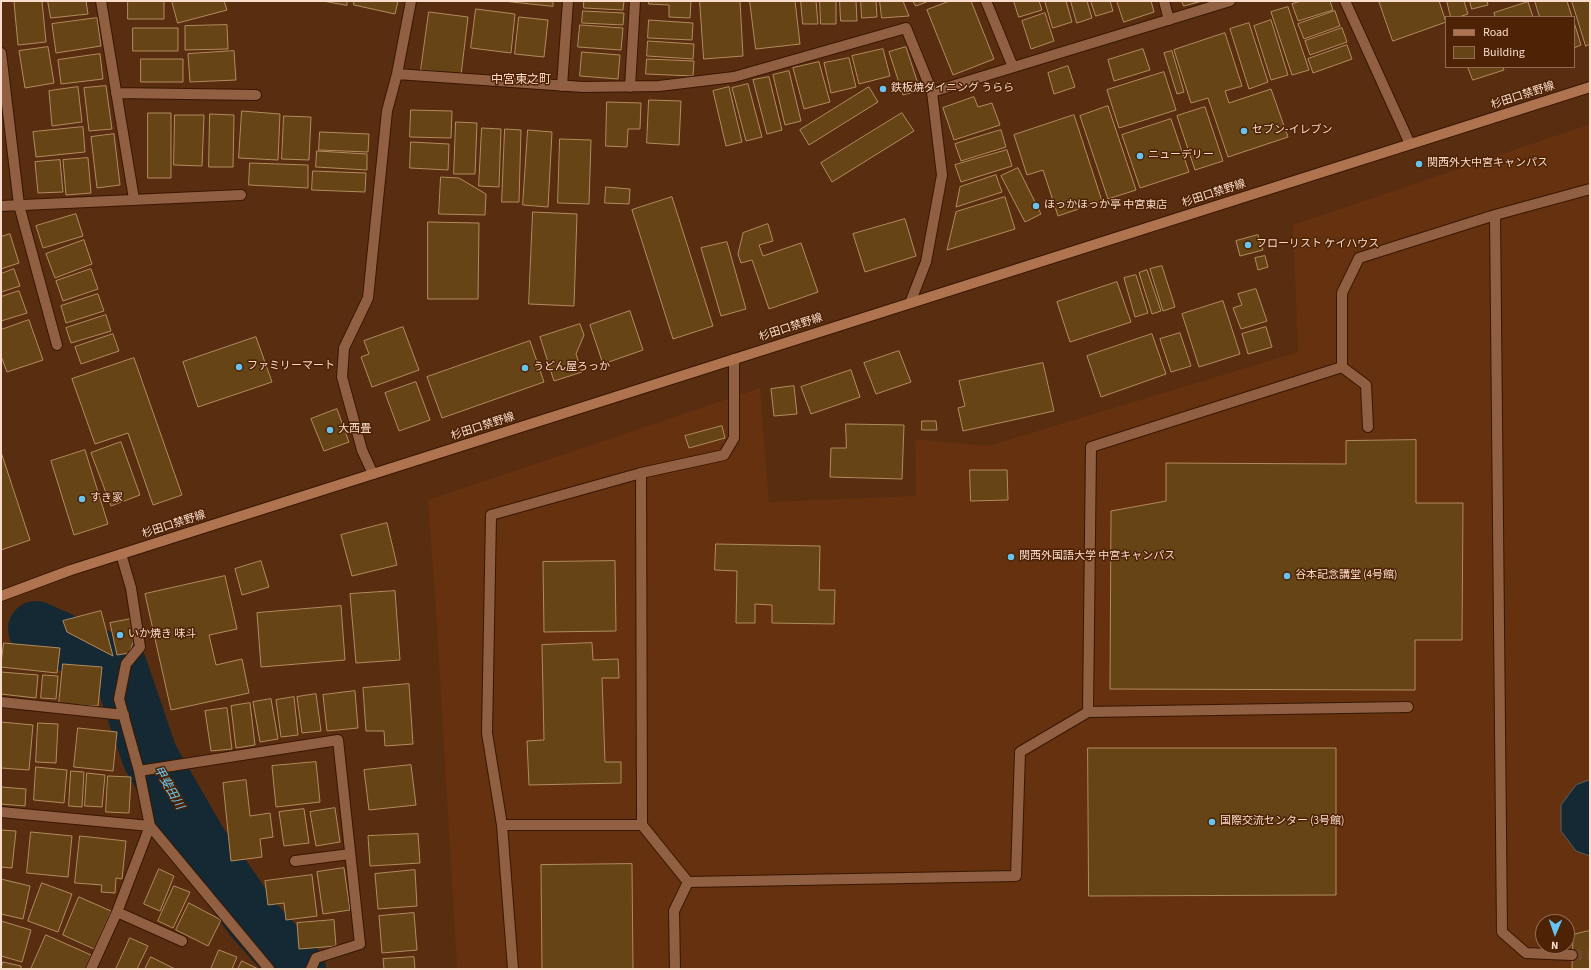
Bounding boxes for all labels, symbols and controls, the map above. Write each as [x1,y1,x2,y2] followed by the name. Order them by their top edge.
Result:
[1445,16,1575,68] legend
[1483,24,1509,41] text: Road
[1483,44,1525,61] text: Building
[491,73,551,87] district label: 中宮東之町
[1490,80,1556,112] street label: 杉田口禁野線
[891,82,1014,96] place label: 鉄板焼ダイニング うらら
[878,84,888,94] marker: 鉄板焼ダイニング うらら
[1252,124,1332,138] place label: セブン-イレブン
[1239,126,1249,136] marker: セブン-イレブン
[1148,149,1214,163] place label: ニューデリー
[1135,151,1145,161] marker: ニューデリー
[1427,157,1548,171] place label: 関西外大中宮キャンパス
[1414,159,1424,169] marker: 関西外大中宮キャンパス
[1181,178,1247,210] street label: 杉田口禁野線
[1044,199,1167,213] place label: ほっかほっか亭 中宮東店
[1031,201,1041,211] marker: ほっかほっか亭 中宮東店
[1256,238,1379,252] place label: フローリスト ケイハウス
[1243,240,1253,250] marker: フローリスト ケイハウス
[758,312,824,344] street label: 杉田口禁野線
[247,360,335,374] place label: ファミリーマート
[533,361,610,375] place label: うどん屋ろっか
[234,362,244,372] marker: ファミリーマート
[520,363,530,373] marker: うどん屋ろっか
[450,411,516,443] street label: 杉田口禁野線
[338,423,371,437] place label: 大西畳
[325,425,335,435] marker: 大西畳
[90,492,123,506] place label: すき家
[77,494,87,504] marker: すき家
[141,509,207,541] street label: 杉田口禁野線
[1019,550,1175,564] place label: 関西外国語大学 中宮キャンパス
[1006,552,1016,562] marker: 関西外国語大学 中宮キャンパス
[1295,569,1397,583] place label: 谷本記念講堂 (4号館)
[1282,571,1292,581] marker: 谷本記念講堂 (4号館)
[128,628,196,642] place label: いか焼き 味斗
[115,630,125,640] marker: いか焼き 味斗
[150,764,186,812] water label: 甲斐田川
[1220,815,1344,829] place label: 国際交流センター (3号館)
[1207,817,1217,827] marker: 国際交流センター (3号館)
[1535,914,1575,954] north arrow
[1551,938,1559,953] text: N

